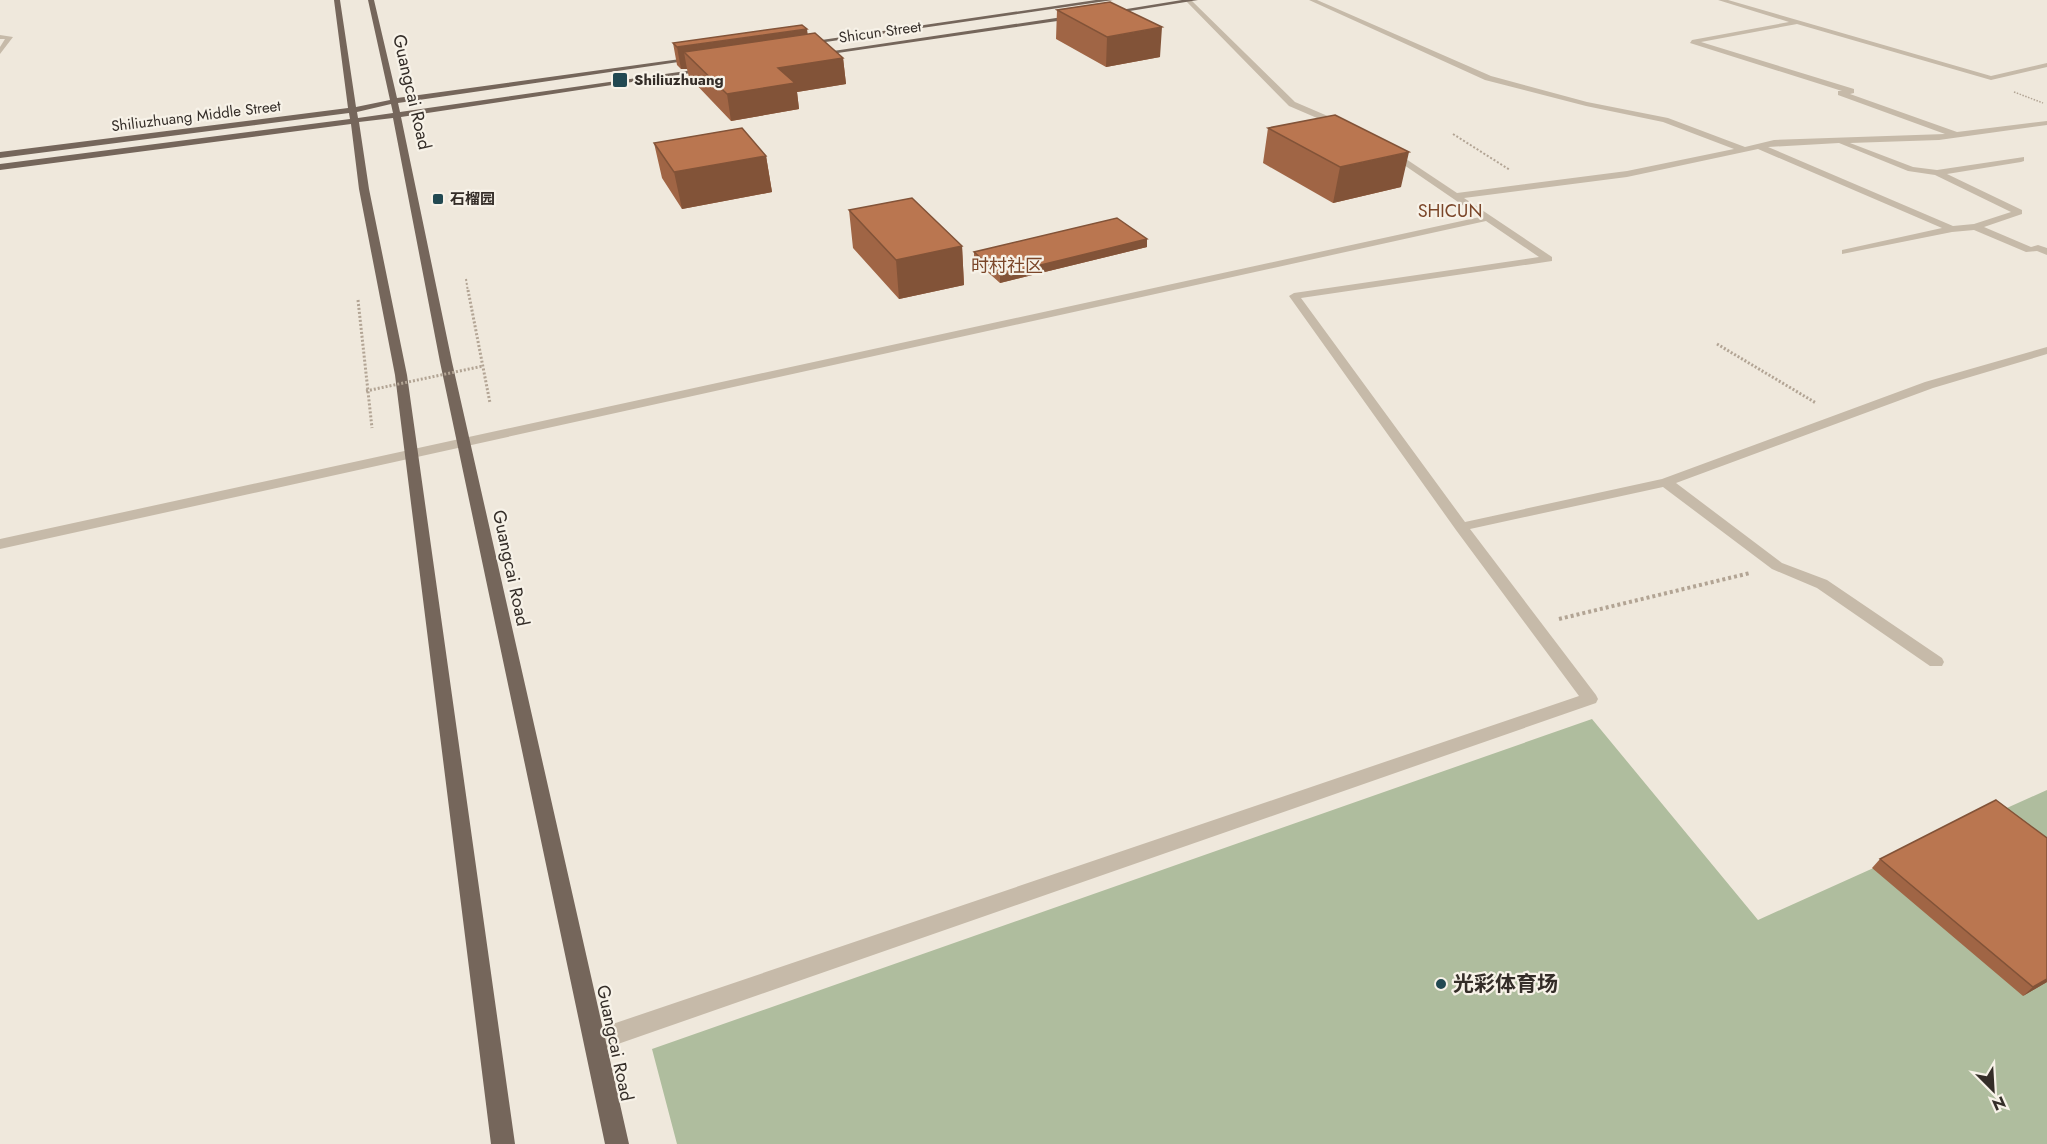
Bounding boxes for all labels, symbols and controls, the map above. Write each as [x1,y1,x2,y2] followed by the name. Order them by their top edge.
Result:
[837,15,923,49] street label: Shicun Street
[386,32,438,152] street label: Guangcai Road
[634,69,724,91] place label: Shiliuzhuang
[611,71,629,89] marker: Shiliuzhuang
[110,95,282,137] street label: Shiliuzhuang Middle Street
[450,188,495,210] place label: 石榴园
[431,192,445,206] marker: 石榴园
[1418,198,1482,224] district label: SHICUN
[971,253,1043,279] district label: 时村社区
[486,508,536,628] street label: Guangcai Road
[1453,969,1558,999] place label: 光彩体育场
[1434,977,1448,991] marker: 光彩体育场
[590,983,640,1103] street label: Guangcai Road
[1963,1060,2023,1120] north arrow
[1988,1090,2009,1116] text: N

